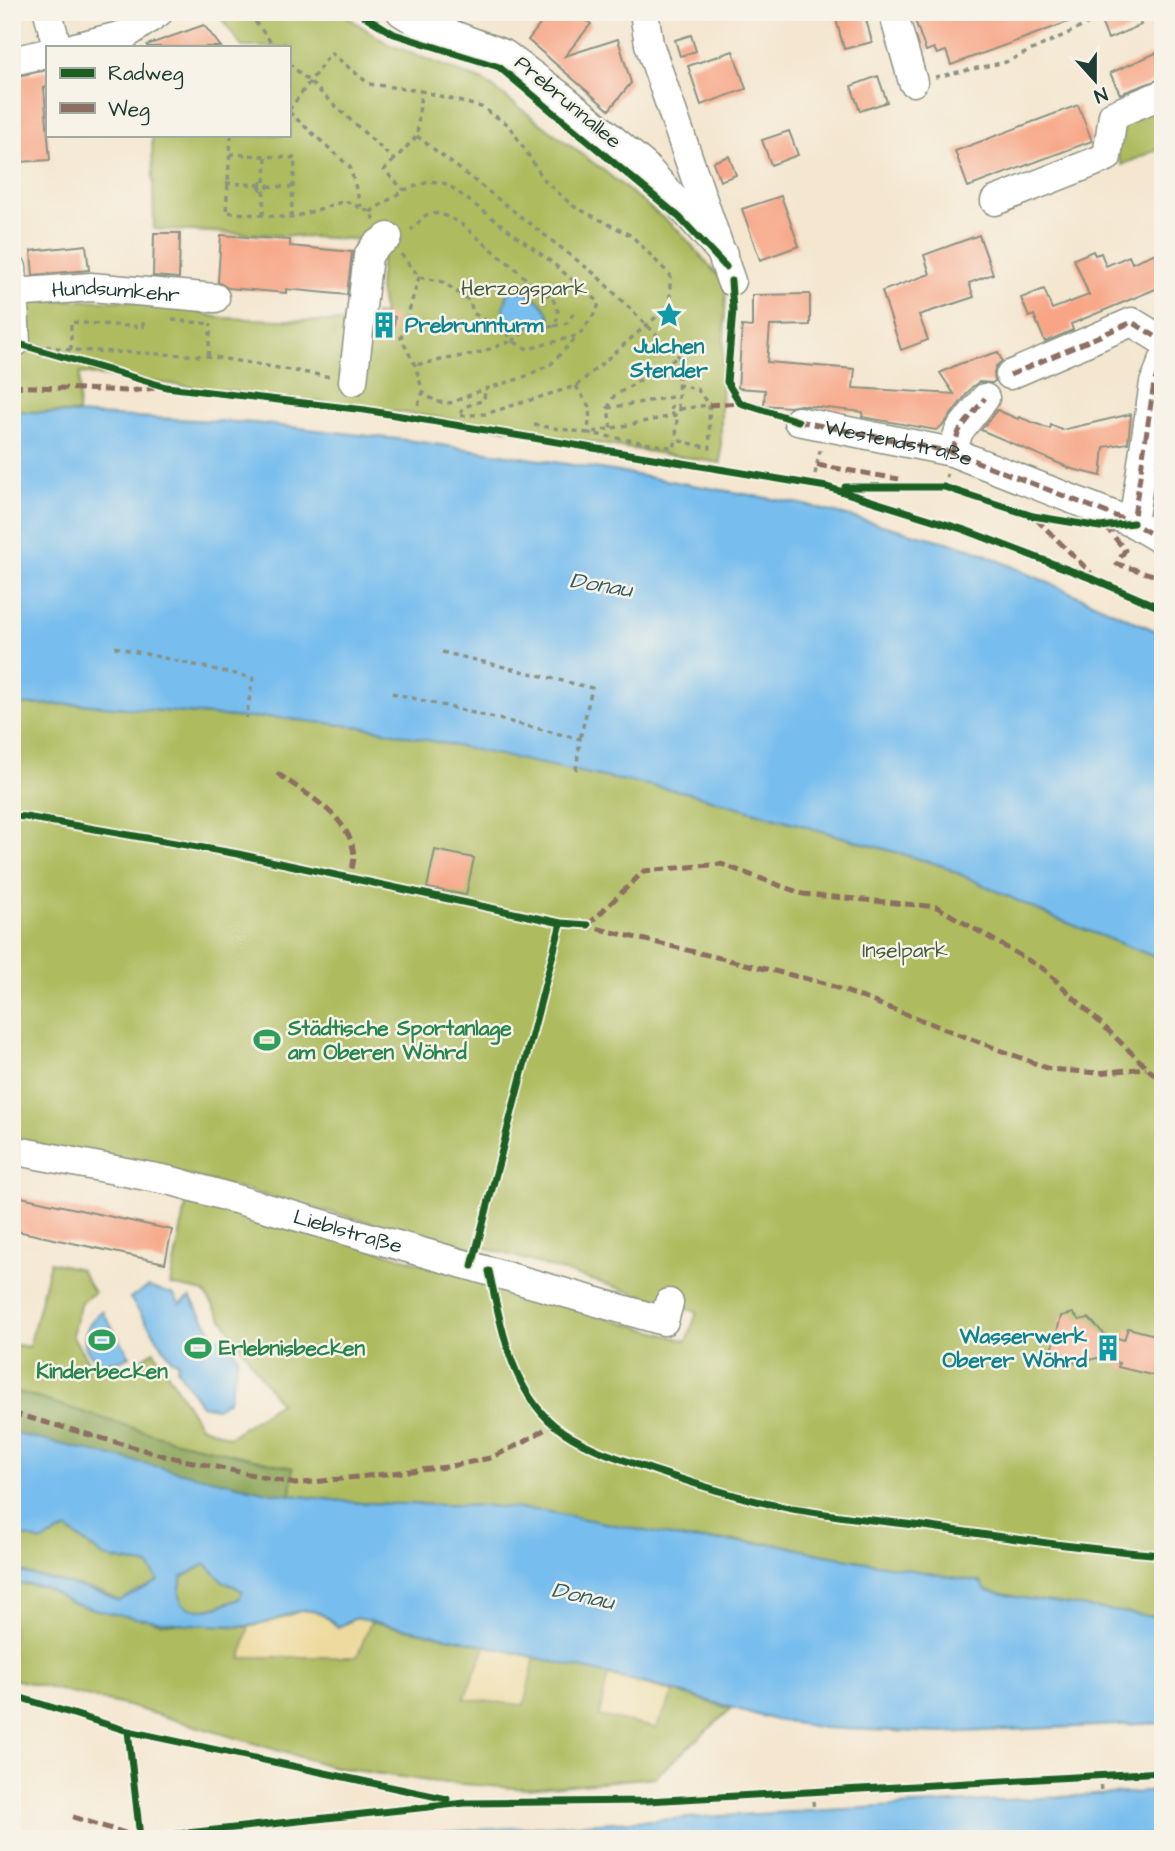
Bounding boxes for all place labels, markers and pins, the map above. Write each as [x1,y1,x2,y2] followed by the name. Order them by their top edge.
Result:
[654,300,684,330] place icon: Julchen Stender
[369,310,399,340] building icon: Prebrunnturm
[405,311,544,340] place label: Prebrunnturm
[629,332,708,385] place label: Julchen Stender
[287,1014,512,1067] place label: Städtische Sportanlage am Oberen Wöhrd
[252,1025,282,1055] sports icon: Städtische Sportanlage am Oberen Wöhrd
[943,1322,1087,1375] place label: Wasserwerk Oberer Wöhrd
[87,1325,117,1355] sports icon: Kinderbecken
[183,1333,213,1363] sports icon: Erlebnisbecken
[1093,1333,1123,1363] building icon: Wasserwerk Oberer Wöhrd
[219,1334,365,1363] place label: Erlebnisbecken
[36,1357,168,1386] place label: Kinderbecken

